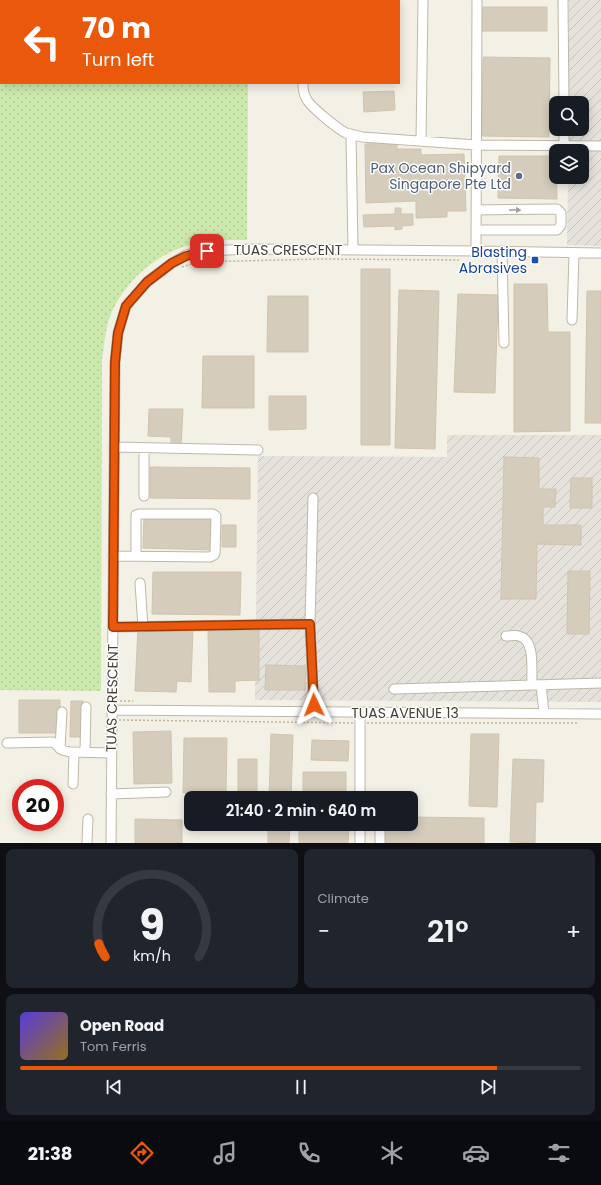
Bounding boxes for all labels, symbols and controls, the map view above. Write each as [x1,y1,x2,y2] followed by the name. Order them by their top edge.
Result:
[82,9,151,48] text: 70 m
[16,16,68,68] icon: left
[82,47,154,72] text: Turn left
[549,96,589,184] map controls
[549,96,589,136] button: search
[549,144,589,184] button: layers
[371,158,511,194] place label: Pax Ocean Shipyard Singapore Pte Ltd
[514,171,524,181] marker: Pax Ocean Shipyard Singapore Pte Ltd
[509,207,522,213] one-way arrow
[190,234,224,268] pin
[196,240,218,262] icon: arrive
[234,240,343,260] street label: TUAS CRESCENT
[459,242,527,278] place label: Blasting Abrasives
[530,255,540,265] marker: Blasting Abrasives
[101,643,123,752] street label: TUAS CRESCENT
[293,684,335,726] position arrow
[351,703,459,723] street label: TUAS AVENUE 13
[12,779,64,831] speed limit sign: 20
[226,800,376,821] text: 21:40 · 2 min · 640 m
[318,889,369,908] text: Climate
[139,895,165,954] text: 9
[427,910,469,953] text: 21°
[318,916,330,947] text: −
[566,916,581,947] text: +
[133,945,171,965] text: km/h
[80,1015,164,1036] text: Open Road
[80,1037,147,1056] text: Tom Ferris
[103,1076,125,1098] icon: previous
[290,1076,312,1098] icon: pause
[477,1076,499,1098] icon: next
[128,1139,156,1167] icon: directions
[211,1139,239,1167] icon: music
[295,1139,323,1167] icon: phone
[378,1139,406,1167] icon: climate
[462,1139,490,1167] icon: car
[545,1139,573,1167] icon: filters
[28,1141,72,1166] text: 21:38

